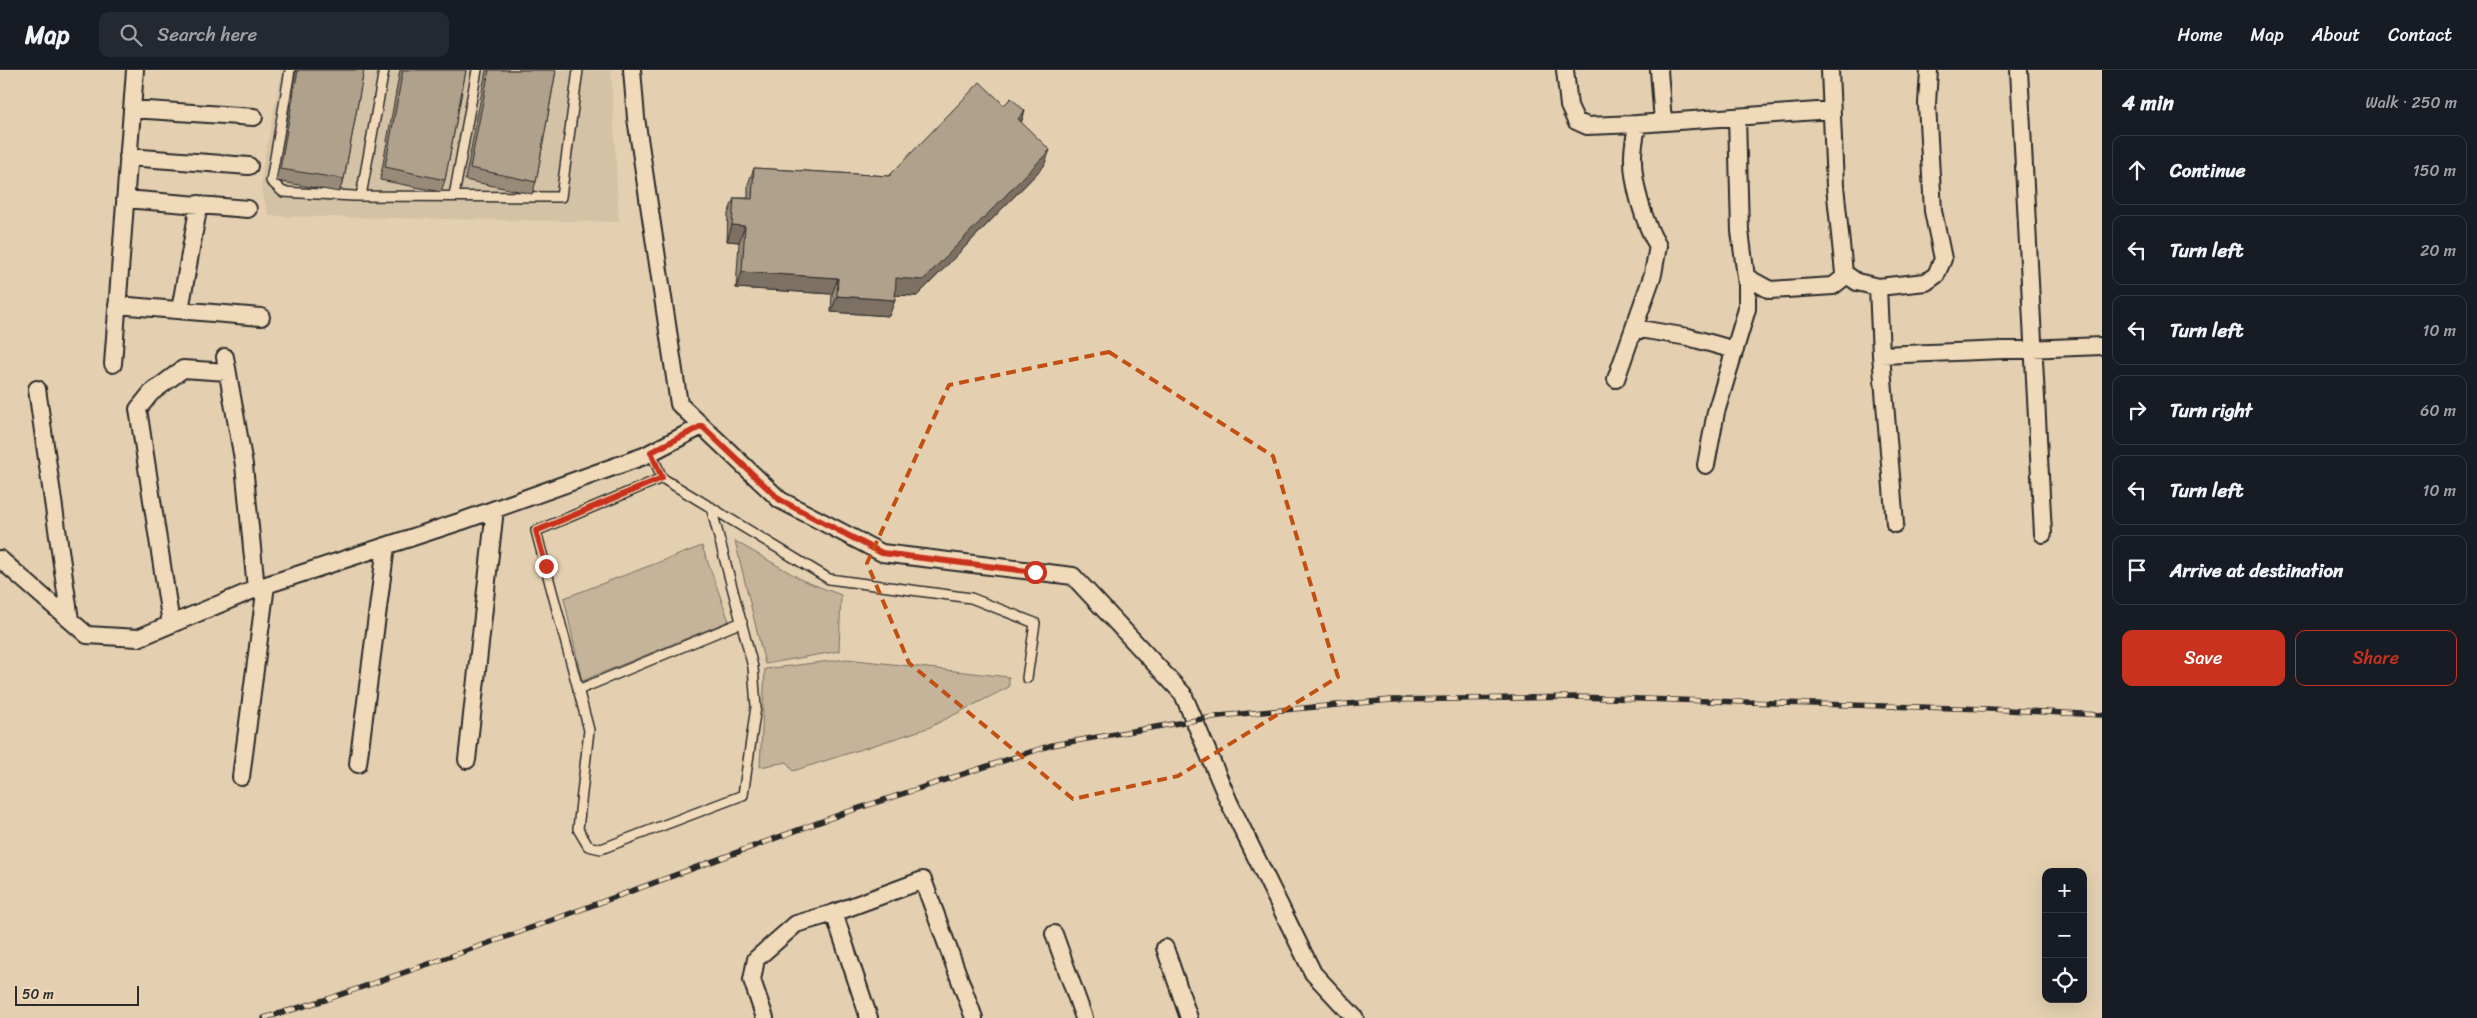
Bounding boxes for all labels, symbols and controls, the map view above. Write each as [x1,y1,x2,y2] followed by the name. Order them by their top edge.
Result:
[99,12,449,57] search box
[25,14,69,56] text: Map
[157,18,257,51] text: Search here
[2178,19,2223,51] text: Home
[2251,19,2284,51] text: Map
[2312,19,2360,51] text: About
[2388,19,2452,51] text: Contact
[117,21,145,49] icon: search
[2122,84,2174,122] text: 4 min
[2365,88,2457,117] text: Walk · 250 m
[2170,154,2246,187] text: Continue
[2123,156,2151,184] icon: ahead
[2413,156,2456,185] text: 150 m
[2170,234,2243,267] text: Turn left
[2123,236,2151,264] icon: left
[2420,236,2456,265] text: 20 m
[2170,314,2243,347] text: Turn left
[2123,316,2151,344] icon: left
[2423,316,2456,345] text: 10 m
[2170,394,2252,427] text: Turn right
[2123,396,2151,424] icon: right
[2420,396,2456,425] text: 60 m
[2170,474,2243,507] text: Turn left
[2123,476,2151,504] icon: left
[2423,476,2456,505] text: 10 m
[2170,554,2343,587] text: Arrive at destination
[535,555,558,578] route end
[2123,556,2151,584] icon: arrive
[1024,561,1047,584] route start
[2122,630,2285,686] button: Save
[2295,630,2457,686] button: Share
[2042,868,2087,1003] map controls
[2042,868,2087,913] button: +
[2042,913,2087,958] button: −
[2042,958,2087,1003] button: locate
[22,982,54,1007] text: 50 m
[15,983,139,1006] scale bar

